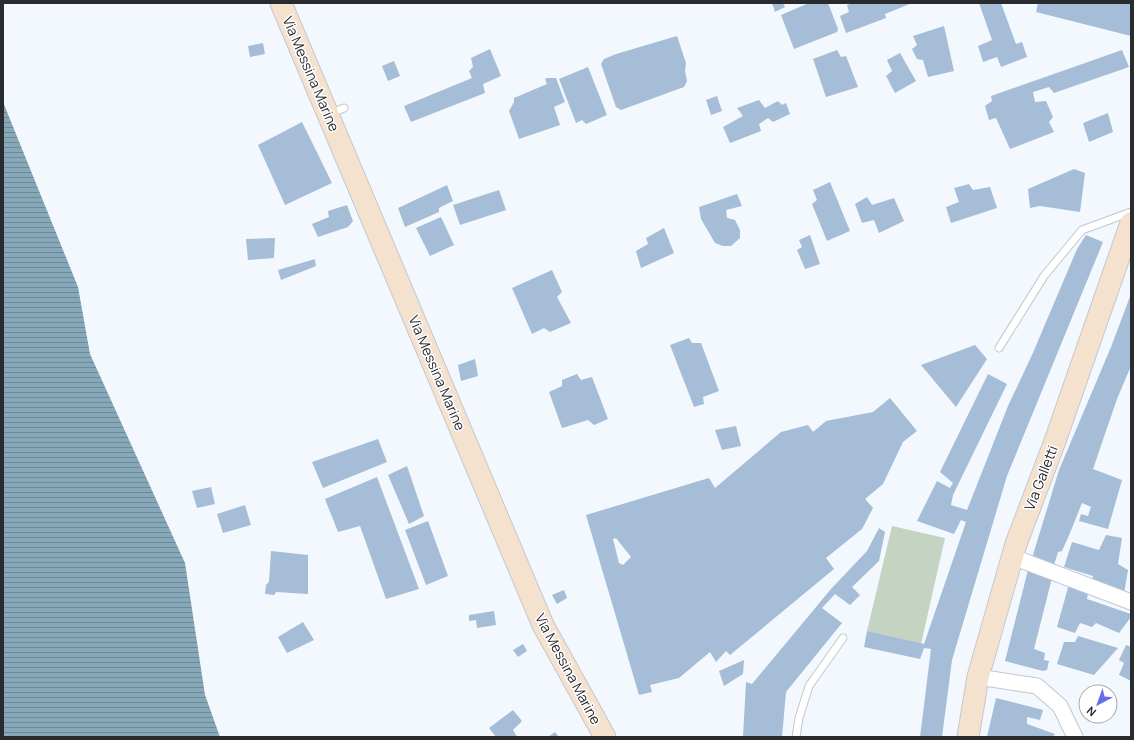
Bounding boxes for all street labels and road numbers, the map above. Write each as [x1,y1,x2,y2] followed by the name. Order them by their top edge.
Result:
[279,13,344,134] street label: Via Messina Marine
[405,312,470,433] street label: Via Messina Marine
[1019,443,1062,513] street label: Via Galletti
[531,610,606,728] street label: Via Messina Marine

